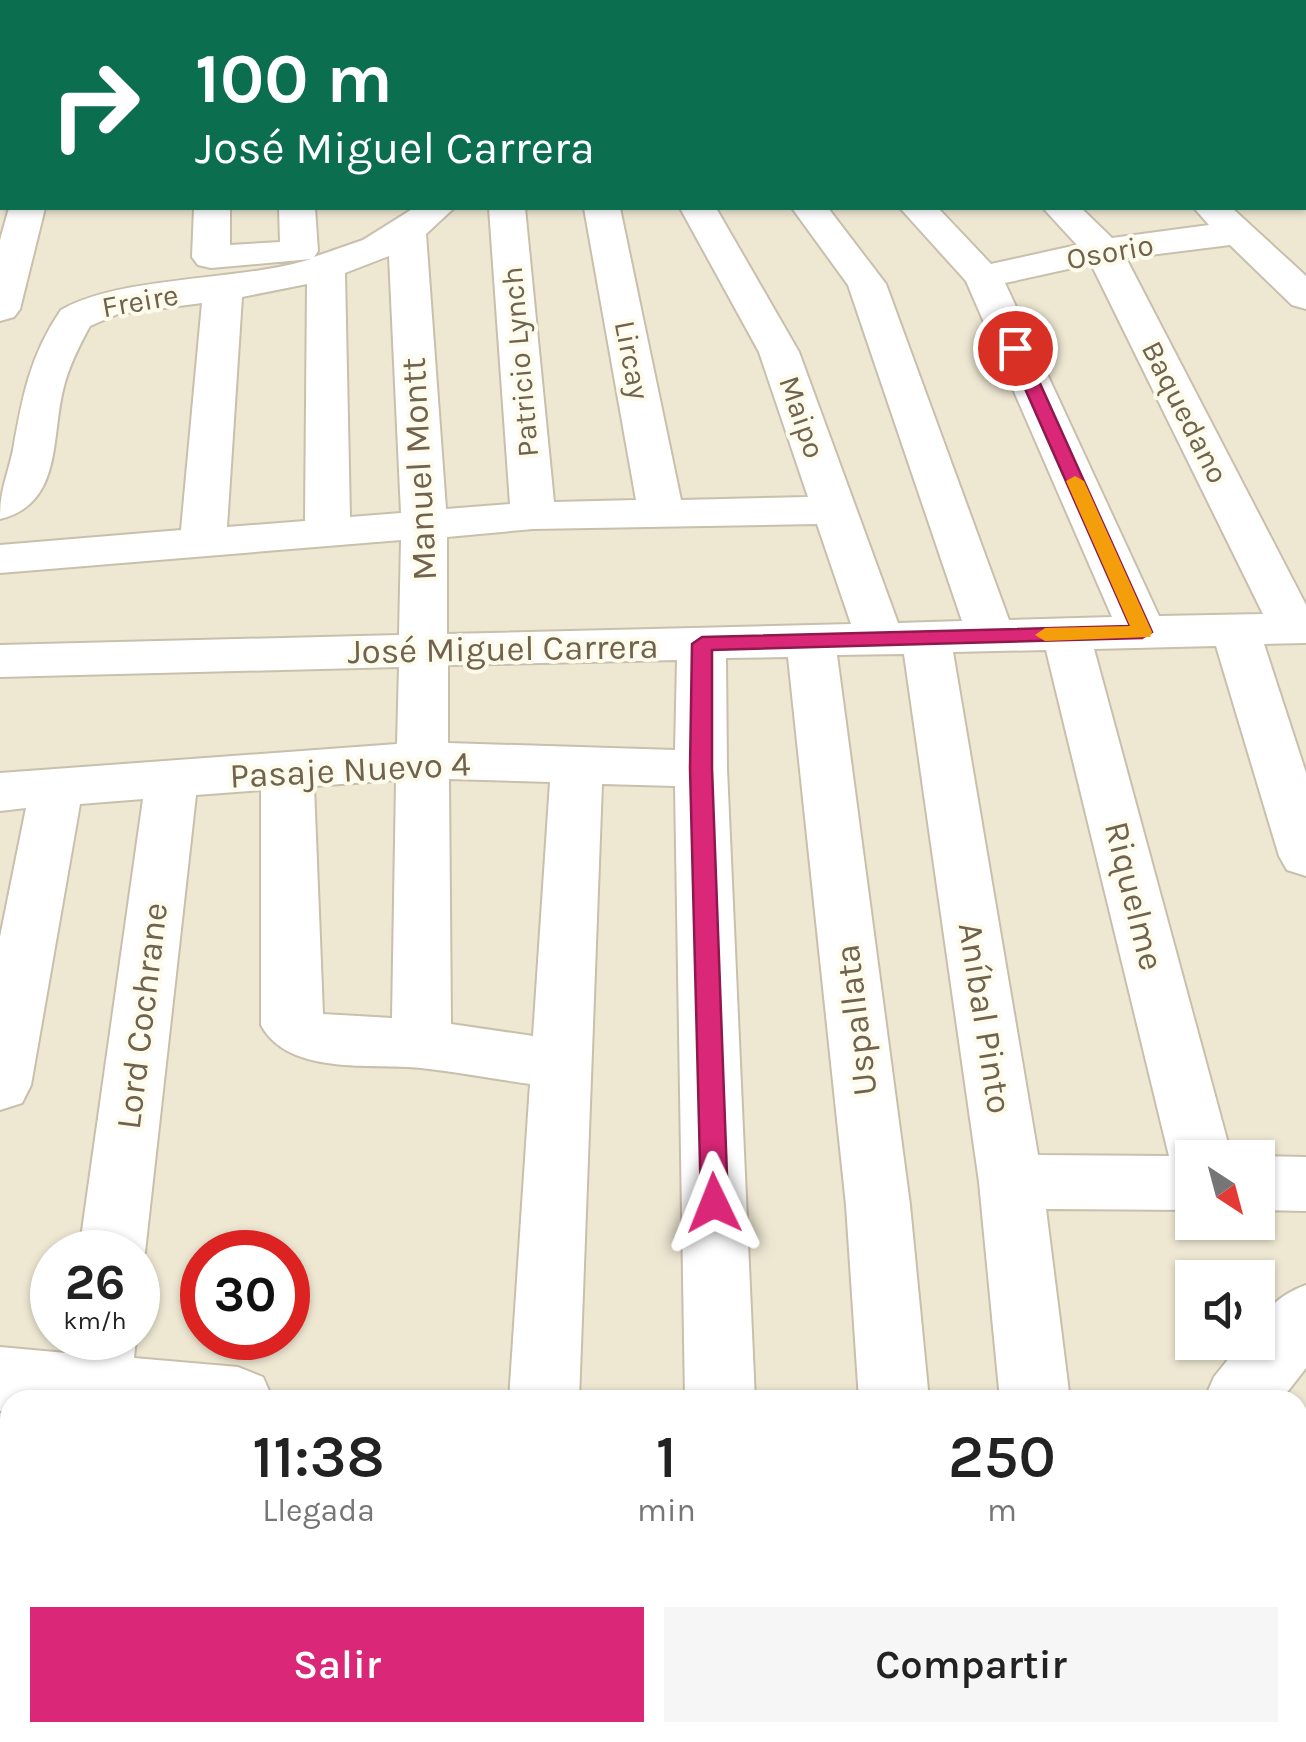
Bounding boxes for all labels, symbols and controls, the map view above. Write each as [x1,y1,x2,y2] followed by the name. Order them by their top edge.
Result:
[195,38,393,120] text: 100 m
[30,40,160,170] icon: right
[195,122,595,174] text: José Miguel Carrera
[1064,227,1156,277] street label: Osorio
[494,265,546,459] street label: Patricio Lynch
[99,277,181,325] street label: Freire
[973,306,1058,391] pin
[607,317,657,403] street label: Lircay
[988,321,1043,376] icon: arrive
[1134,335,1236,489] street label: Baquedano
[393,356,445,582] street label: Manuel Montt
[771,371,833,463] street label: Maipo
[347,626,659,672] street label: José Miguel Carrera
[228,743,472,797] street label: Pasaje Nuevo 4
[1096,817,1172,975] street label: Riquelme
[108,900,176,1132] street label: Lord Cochrane
[950,919,1020,1117] street label: Aníbal Pinto
[826,942,886,1098] street label: Uspallata
[1175,1140,1275,1240] north arrow
[1175,1140,1275,1360] map controls
[662,1151,766,1255] position arrow
[180,1230,310,1360] speed limit sign: 30
[65,1253,125,1312] text: 26
[1175,1260,1275,1360] button: sound
[63,1306,127,1335] text: km/h
[252,1422,385,1492] text: 11:38
[656,1422,677,1492] text: 1
[948,1422,1056,1492] text: 250
[262,1492,375,1529] text: Llegada
[637,1492,696,1529] text: min
[987,1492,1017,1529] text: m
[30,1607,644,1722] button: Salir
[664,1607,1278,1722] button: Compartir

